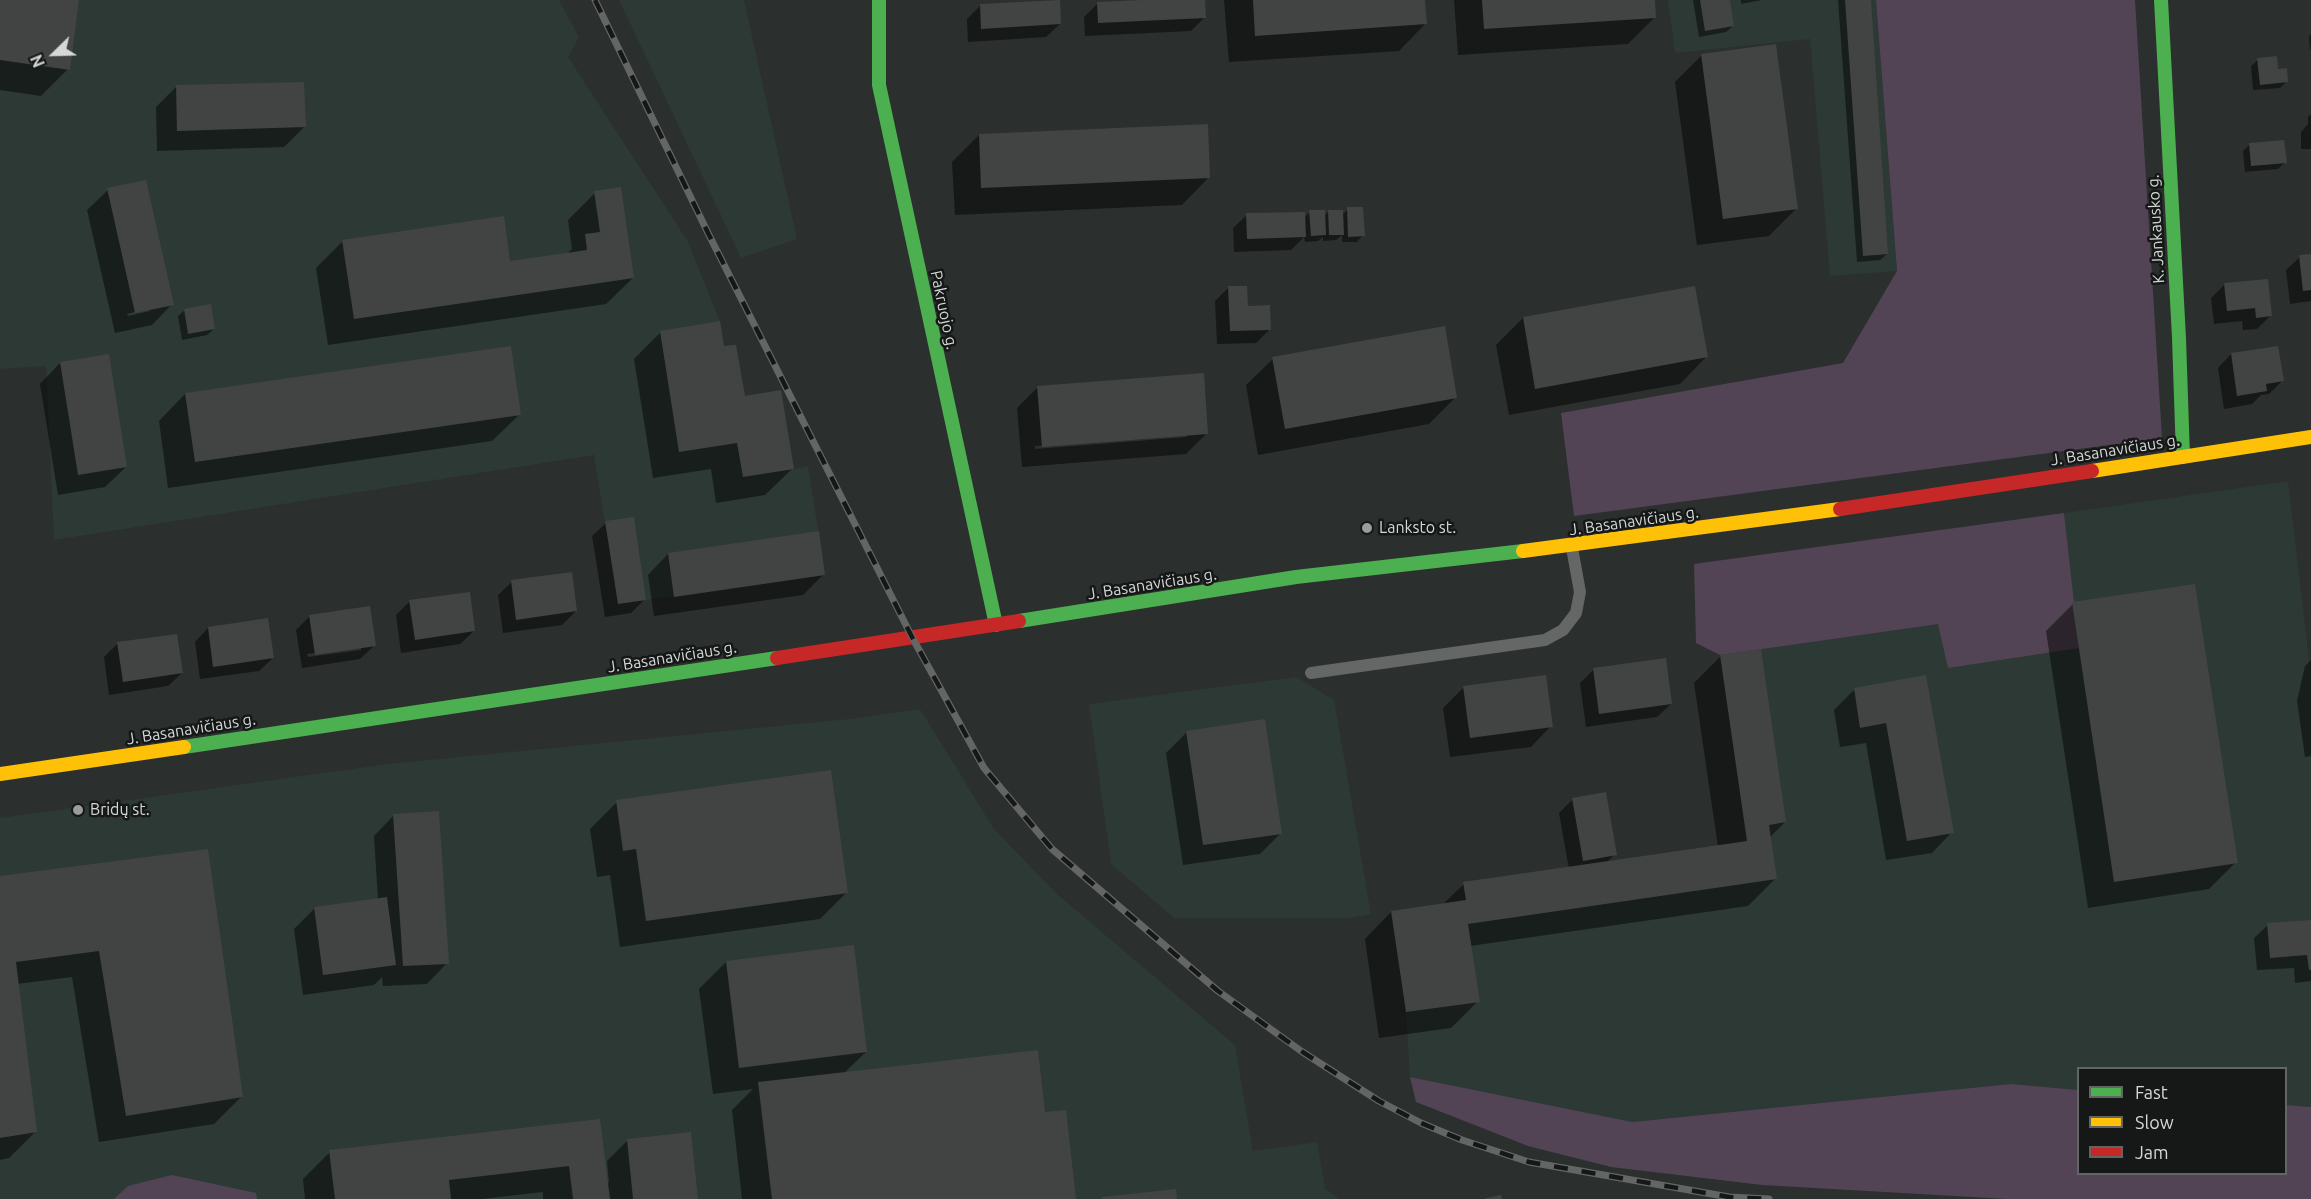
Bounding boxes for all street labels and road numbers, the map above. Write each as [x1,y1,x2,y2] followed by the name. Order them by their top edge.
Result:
[2144,174,2168,284] street label: K. Jankausko g.
[926,269,962,351] street label: Pakruojo g.
[2049,430,2181,470] street label: J. Basanavičiaus g.
[1568,502,1700,540] street label: J. Basanavičiaus g.
[1086,564,1218,604] street label: J. Basanavičiaus g.
[606,637,738,677] street label: J. Basanavičiaus g.
[125,709,257,749] street label: J. Basanavičiaus g.

